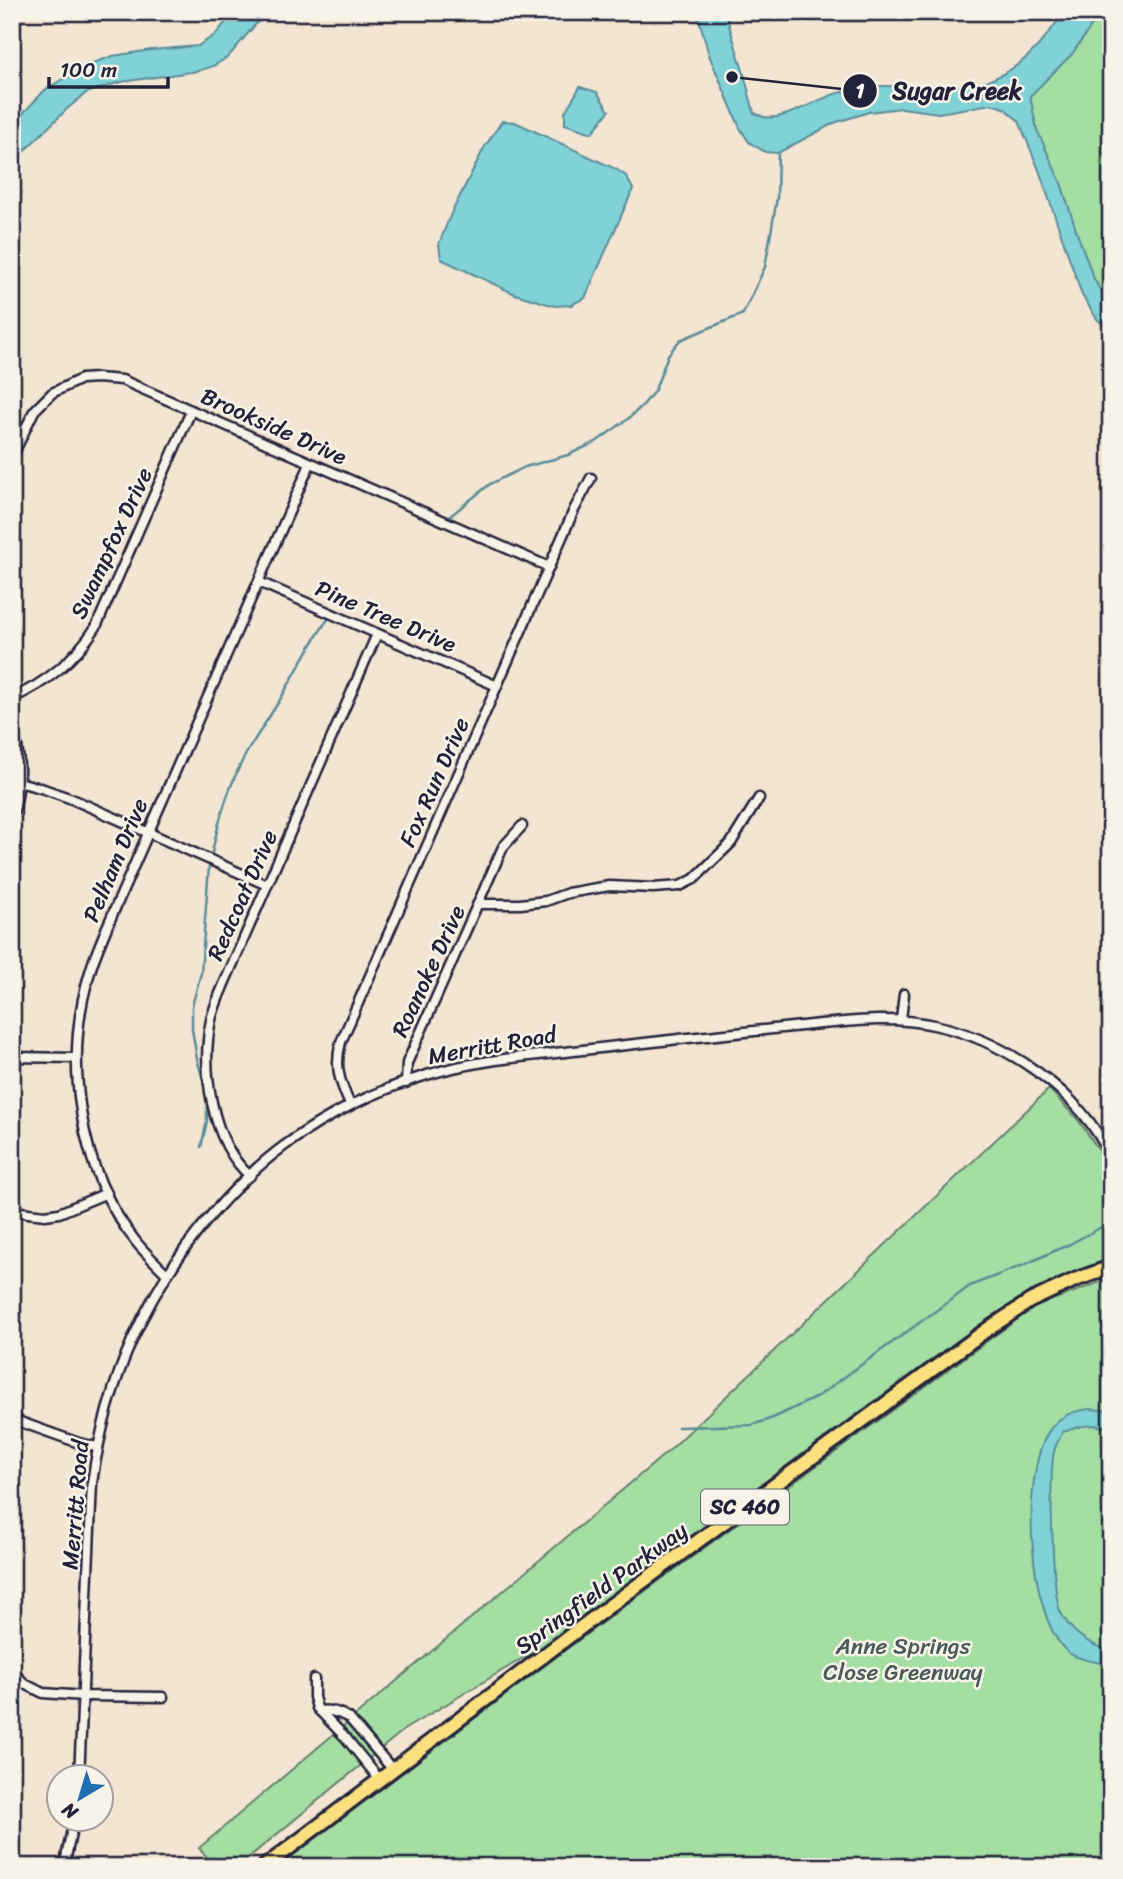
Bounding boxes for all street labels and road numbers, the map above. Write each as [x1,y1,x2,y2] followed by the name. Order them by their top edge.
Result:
[194,376,354,477] street label: Brookside Drive
[58,460,165,626] street label: Swampfox Drive
[309,568,463,665] street label: Pine Tree Drive
[388,710,481,854] street label: Fox Run Drive
[71,791,160,929] street label: Pelham Drive
[195,823,290,967] street label: Redcoat Drive
[380,898,477,1044] street label: Roanoke Drive
[425,1014,561,1077] street label: Merritt Road
[49,1437,102,1571] street label: Merritt Road
[701,1490,789,1524] road number: SC 460
[506,1511,697,1666] street label: Springfield Parkway

